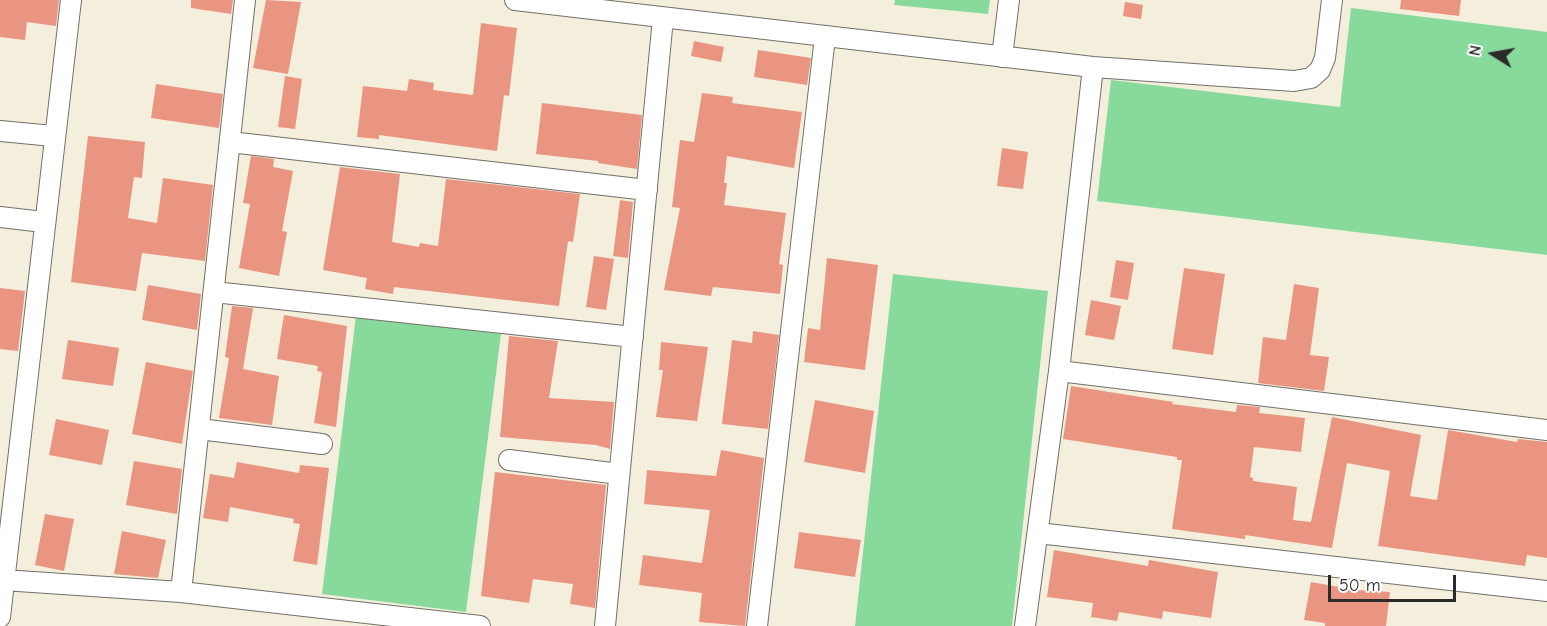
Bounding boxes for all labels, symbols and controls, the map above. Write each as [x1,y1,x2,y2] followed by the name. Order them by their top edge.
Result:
[1463,24,1523,84] north arrow
[1466,44,1485,57] text: N
[1331,563,1458,601] scale bar
[1339,575,1381,596] text: 50 m

